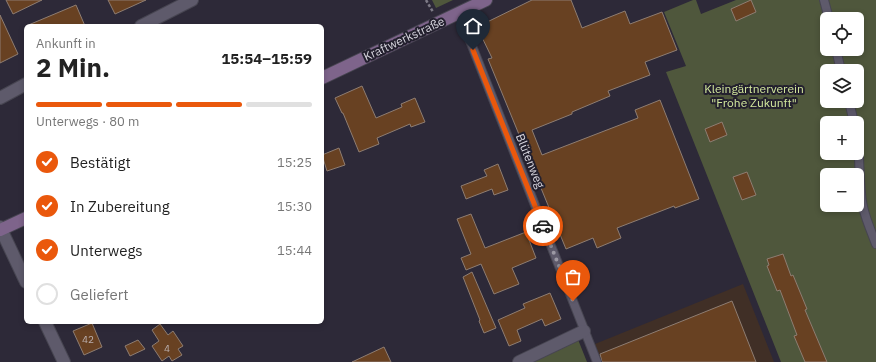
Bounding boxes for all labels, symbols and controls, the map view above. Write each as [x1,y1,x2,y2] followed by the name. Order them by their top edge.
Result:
[456,9,490,50] pin
[820,12,864,212] map controls
[820,12,864,56] button: locate
[361,13,447,64] street label: Kraftwerkstraße
[462,15,484,37] icon: home
[36,35,96,52] text: Ankunft in
[221,49,312,68] text: 15:54–15:59
[36,50,110,84] text: 2 Min.
[820,64,864,108] button: layers
[704,81,804,110] park label: Kleingärtnerverein "Frohe Zukunft"
[36,113,139,130] text: Unterwegs · 80 m
[820,116,864,160] button: +
[513,131,548,191] street label: Blütenweg
[36,151,58,173] icon: check
[70,153,131,172] text: Bestätigt
[277,154,312,171] text: 15:25
[820,168,864,212] button: −
[36,195,58,217] icon: check
[70,197,170,216] text: In Zubereitung
[277,198,312,215] text: 15:30
[523,206,563,246] courier
[532,215,554,237] icon: car
[36,239,58,261] icon: check
[70,241,143,260] text: Unterwegs
[277,242,312,259] text: 15:44
[556,260,590,301] pin
[562,266,584,288] icon: bag
[70,285,129,304] text: Geliefert
[82,333,94,346] house number: 42
[164,342,170,355] house number: 4

